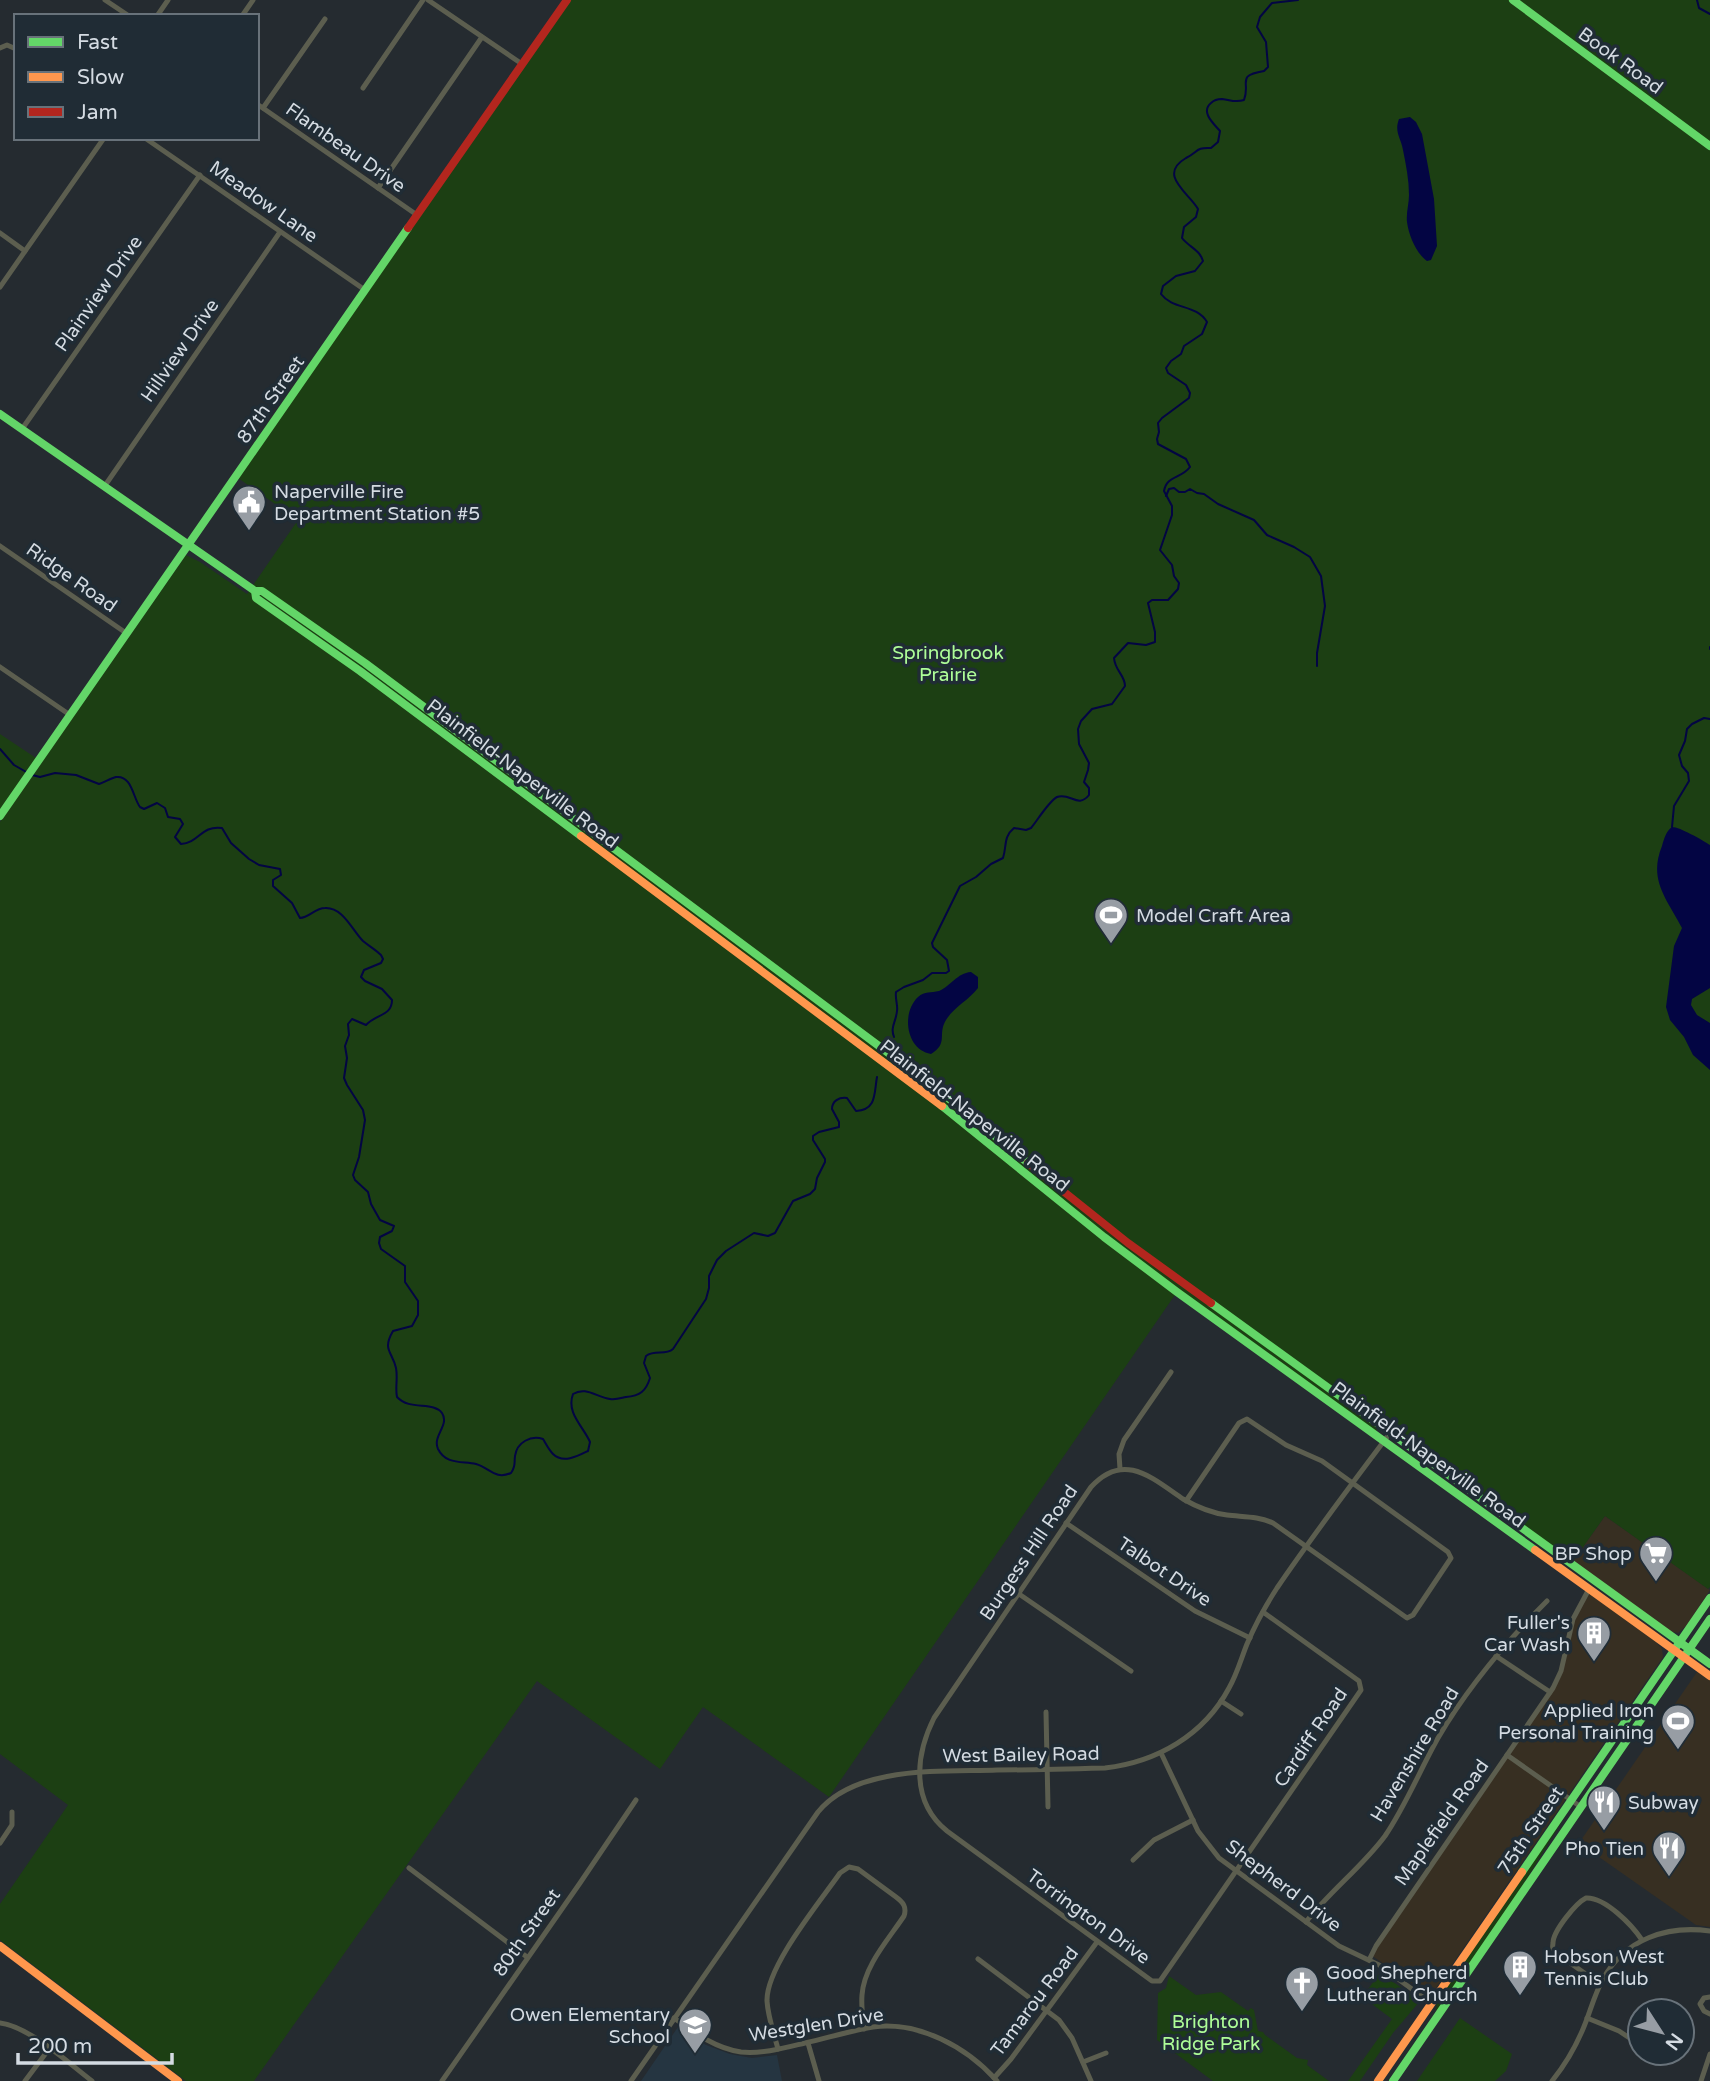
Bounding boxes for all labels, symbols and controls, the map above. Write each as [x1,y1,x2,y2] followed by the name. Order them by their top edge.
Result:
[14,14,259,140] legend
[1574,23,1667,99] street label: Book Road
[77,30,118,55] text: Fast
[77,65,125,90] text: Slow
[281,98,409,197] street label: Flambeau Drive
[77,100,118,125] text: Jam
[205,156,322,247] street label: Meadow Lane
[51,231,147,356] street label: Plainview Drive
[136,295,223,406] street label: Hillview Drive
[233,352,309,448] street label: 87th Street
[274,481,480,525] place label: Naperville Fire Department Station #5
[230,483,268,532] public building icon: Naperville Fire Department Station #5
[22,538,121,617] street label: Ridge Road
[892,642,1004,686] park label: Springbrook Prairie
[422,695,622,853] street label: Plainfield-Naperville Road
[1092,896,1130,945] sports icon: Model Craft Area
[1136,905,1291,927] place label: Model Craft Area
[875,1035,1073,1196] street label: Plainfield-Naperville Road
[1327,1377,1530,1532] street label: Plainfield-Naperville Road
[975,1481,1082,1624] street label: Burgess Hill Road
[1114,1533,1215,1611] street label: Talbot Drive
[1637,1534,1675,1583] supermarket icon: BP Shop
[1554,1543,1632,1565] place label: BP Shop
[1484,1612,1570,1656] place label: Fuller's Car Wash
[1575,1614,1613,1663] building icon: Fuller's Car Wash
[1366,1683,1464,1826] street label: Havenshire Road
[1270,1684,1352,1791] street label: Cardiff Road
[1498,1700,1654,1744] place label: Applied Iron Personal Training
[1659,1702,1697,1751] sports icon: Applied Iron Personal Training
[942,1743,1100,1767] street label: West Bailey Road
[1390,1755,1493,1890] street label: Maplefield Road
[1493,1782,1568,1879] street label: 75th Street
[1585,1783,1623,1832] restaurant icon: Subway
[1628,1792,1699,1814] place label: Subway
[1650,1829,1688,1878] restaurant icon: Pho Tien
[1221,1835,1345,1936] street label: Shepherd Drive
[1565,1838,1644,1860] place label: Pho Tien
[1023,1865,1154,1969] street label: Torrington Drive
[489,1885,565,1981] street label: 80th Street
[986,1942,1083,2061] street label: Tamarou Road
[1544,1946,1664,1990] place label: Hobson West Tennis Club
[1501,1948,1539,1997] building icon: Hobson West Tennis Club
[1326,1962,1478,2006] place label: Good Shepherd Lutheran Church
[1283,1964,1321,2013] church icon: Good Shepherd Lutheran Church
[1626,1997,1696,2067] north arrow
[747,2003,885,2046] street label: Westglen Drive
[510,2004,670,2048] place label: Owen Elementary School
[676,2006,714,2055] school or university icon: Owen Elementary School
[1162,2011,1260,2055] park label: Brighton Ridge Park
[18,2022,172,2066] scale bar
[1661,2029,1687,2054] text: N
[28,2034,92,2059] text: 200 m

